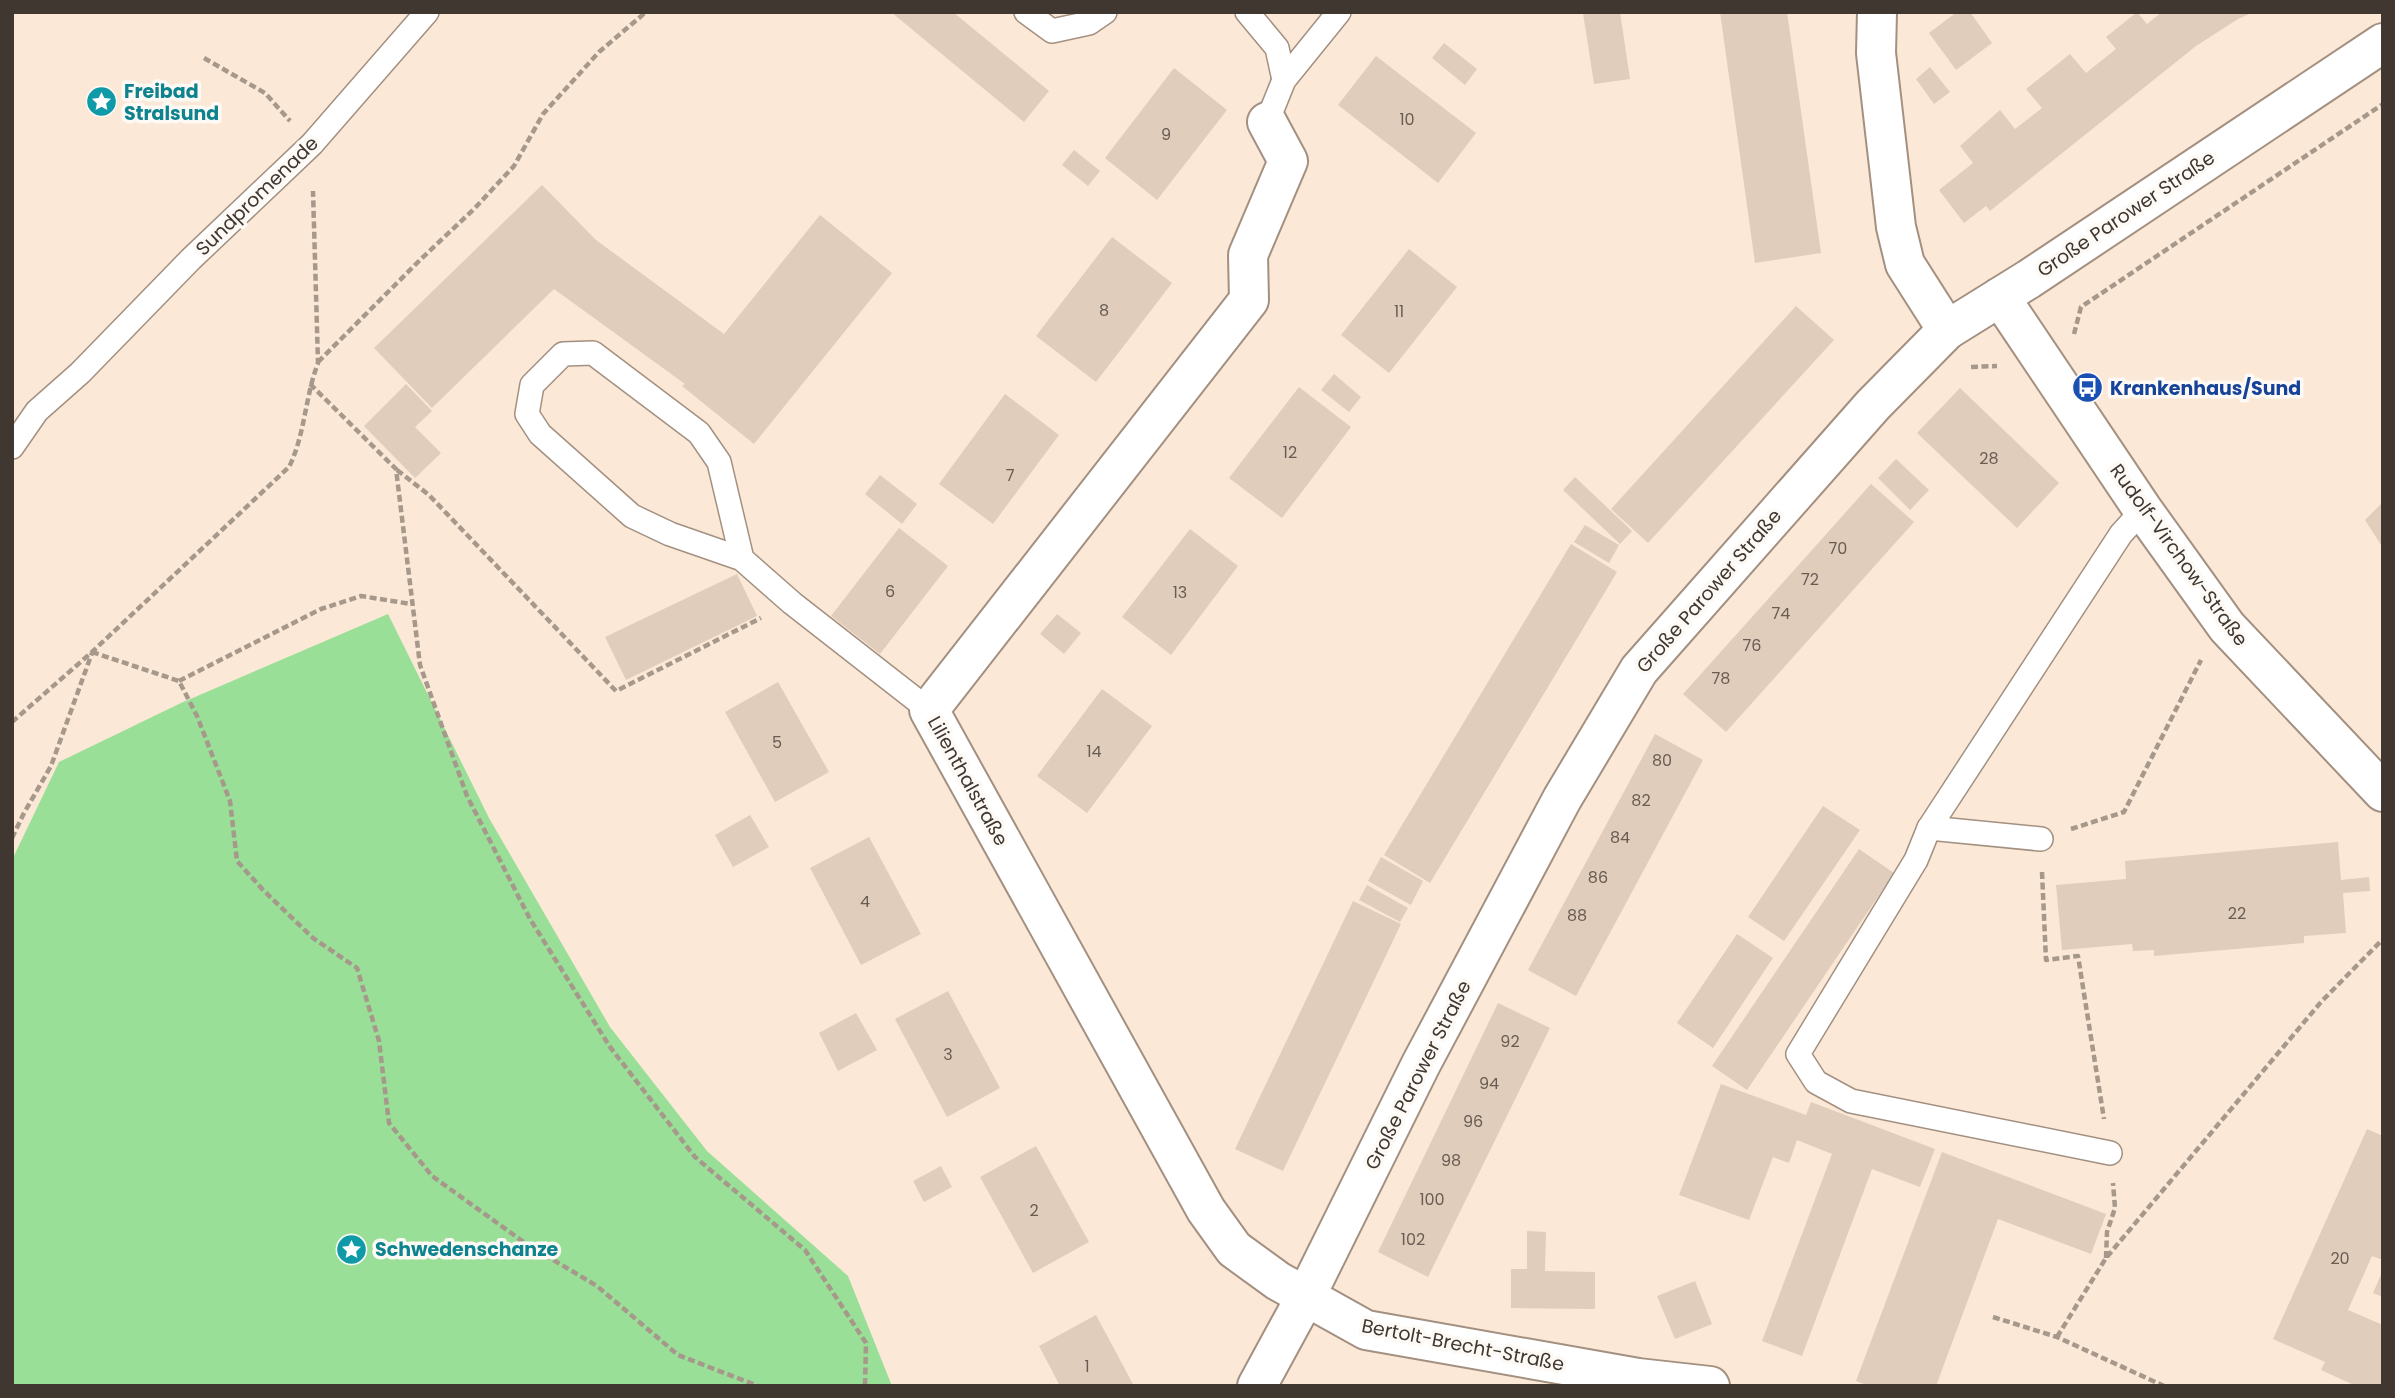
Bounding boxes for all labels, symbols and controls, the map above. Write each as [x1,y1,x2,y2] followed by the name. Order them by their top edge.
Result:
[124,78,219,127] place label: Freibad Stralsund
[84,85,118,119] place icon: Freibad Stralsund
[1399,108,1415,131] house number: 10
[1161,123,1171,146] house number: 9
[190,130,324,262] street label: Sundpromenade
[2032,144,2220,284] street label: Große Parower Straße
[1099,299,1109,322] house number: 8
[1394,300,1404,323] house number: 11
[2070,371,2104,405] bus stop icon: Krankenhaus/Sund
[2110,375,2301,402] place label: Krankenhaus/Sund
[1283,441,1297,464] house number: 12
[1979,447,1999,470] house number: 28
[2104,458,2254,652] street label: Rudolf-Virchow-Straße
[1006,464,1015,487] house number: 7
[1630,503,1788,679] street label: Große Parower Straße
[1829,537,1847,560] house number: 70
[1801,568,1819,591] house number: 72
[885,580,895,603] house number: 6
[1173,581,1187,604] house number: 13
[1772,602,1790,625] house number: 74
[1743,634,1761,657] house number: 76
[1712,667,1730,690] house number: 78
[921,711,1015,851] street label: Lilienthalstraße
[772,731,782,754] house number: 5
[1086,740,1102,763] house number: 14
[1652,749,1672,772] house number: 80
[1631,789,1651,812] house number: 82
[1610,826,1630,849] house number: 84
[1588,866,1608,889] house number: 86
[860,890,870,913] house number: 4
[2228,902,2246,925] house number: 22
[1567,904,1587,927] house number: 88
[1358,976,1478,1174] street label: Große Parower Straße
[1500,1030,1520,1053] house number: 92
[943,1043,953,1066] house number: 3
[1479,1072,1499,1095] house number: 94
[1463,1110,1483,1133] house number: 96
[1441,1149,1461,1172] house number: 98
[1419,1188,1445,1211] house number: 100
[1029,1199,1039,1222] house number: 2
[1401,1228,1425,1251] house number: 102
[335,1232,369,1266] place icon: Schwedenschanze
[375,1236,559,1263] place label: Schwedenschanze
[2330,1247,2350,1270] house number: 20
[1359,1312,1567,1378] street label: Bertolt-Brecht-Straße
[1084,1355,1090,1378] house number: 1

